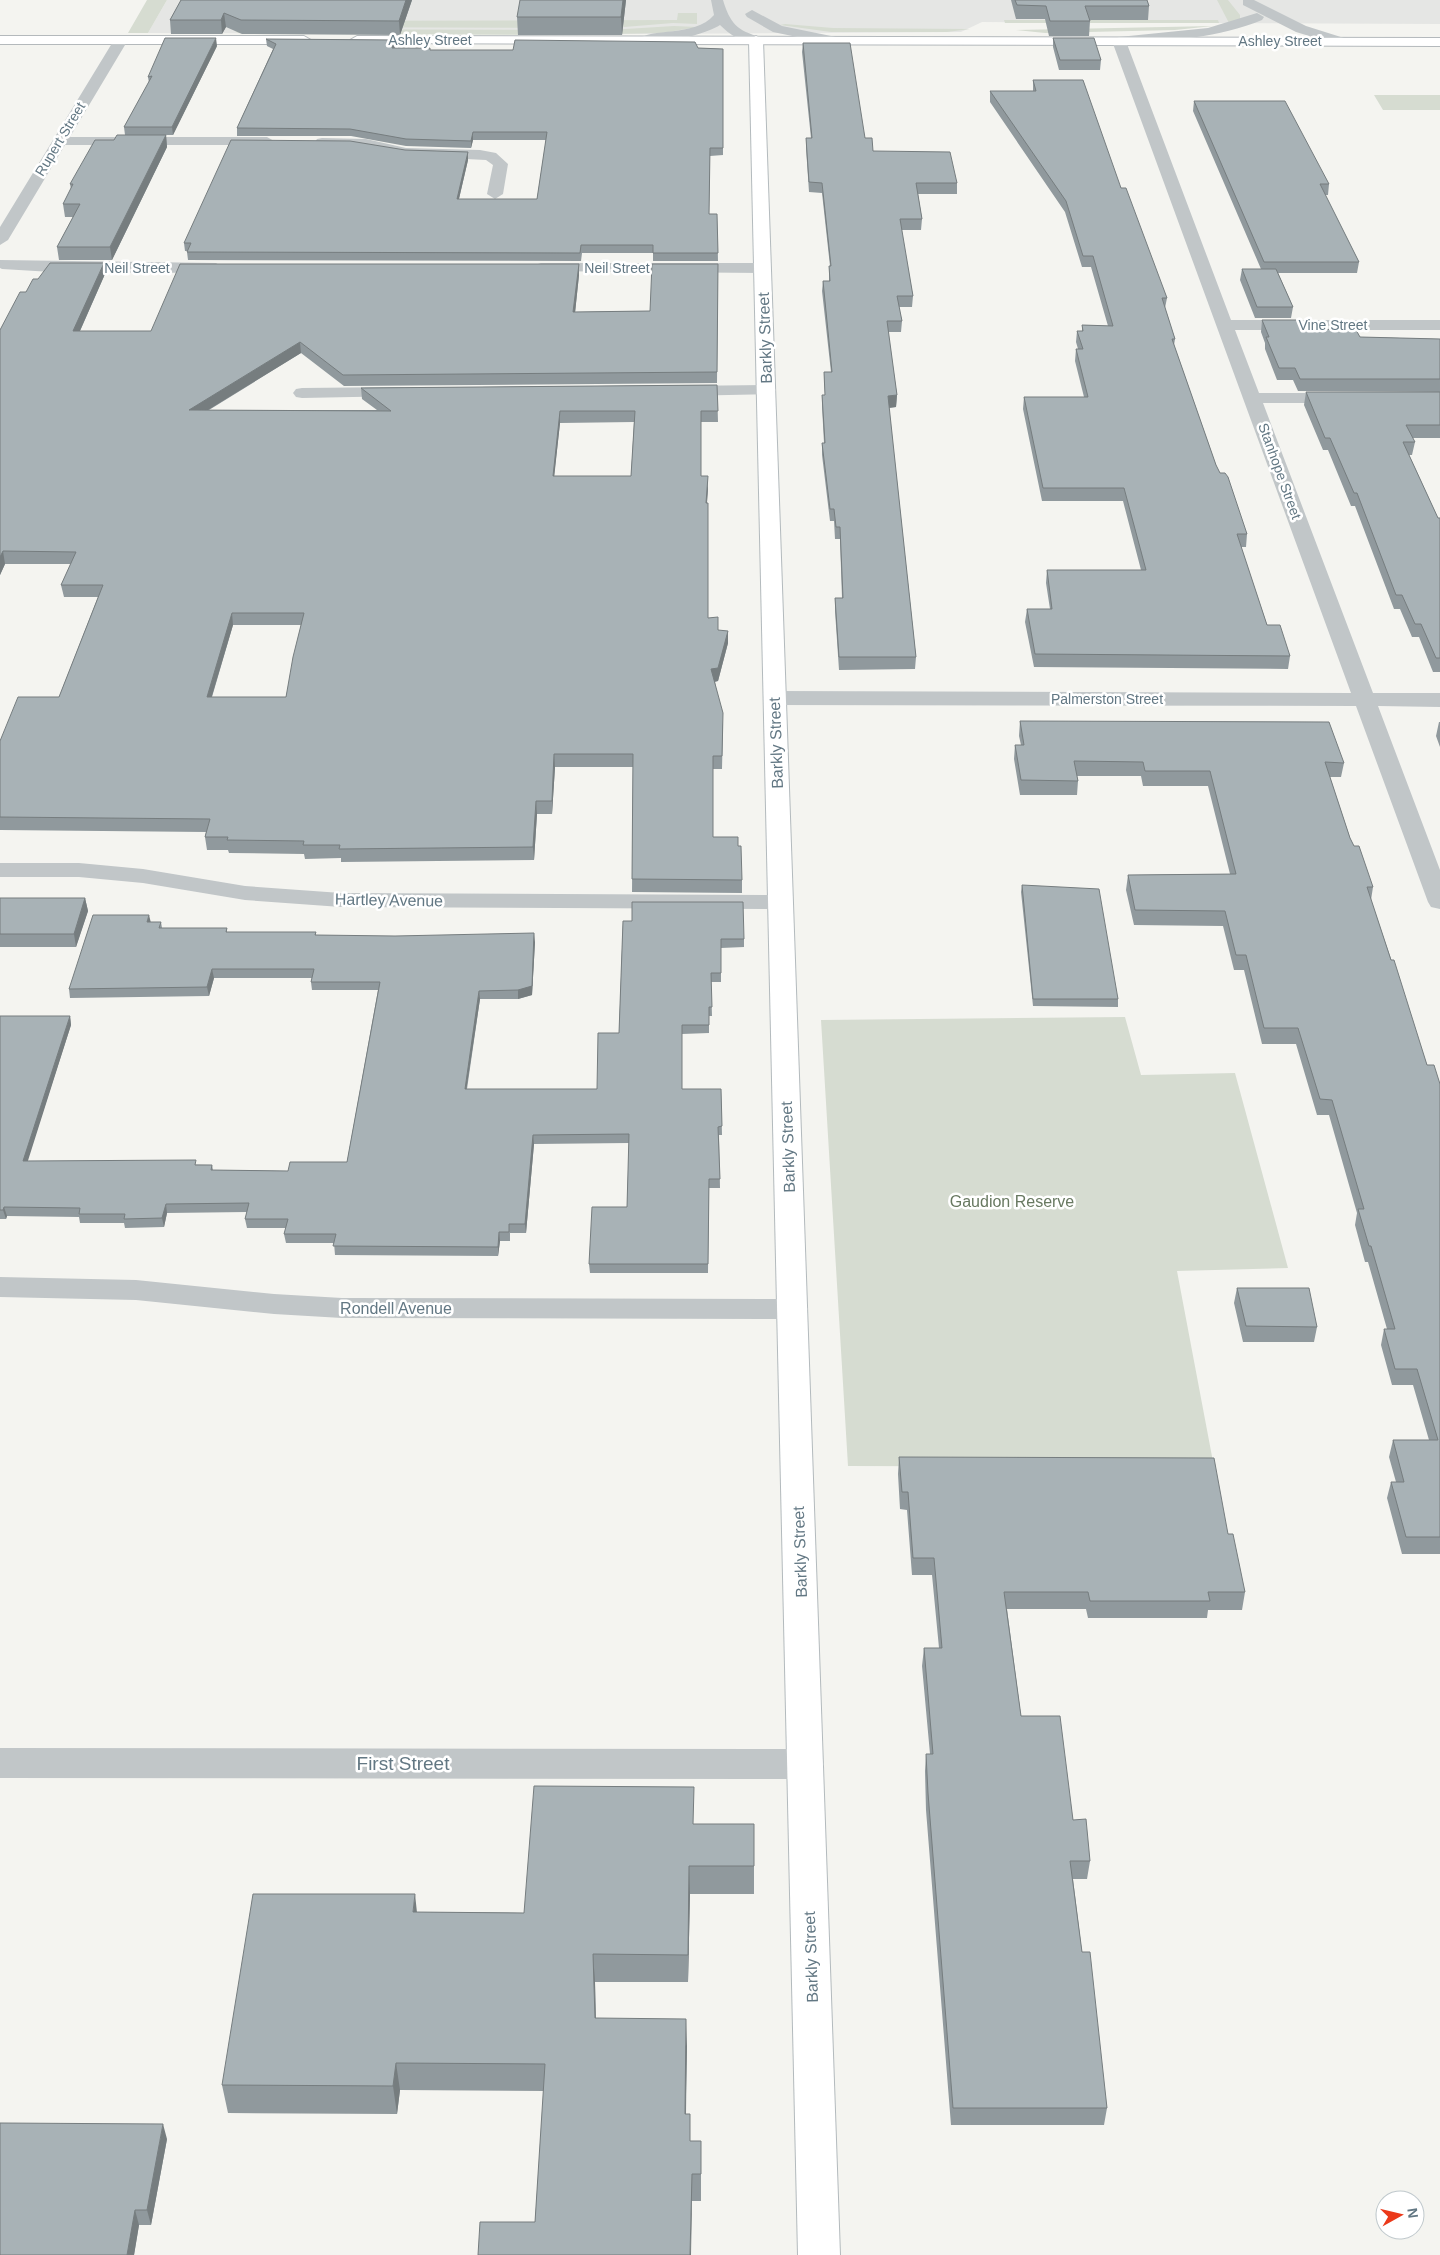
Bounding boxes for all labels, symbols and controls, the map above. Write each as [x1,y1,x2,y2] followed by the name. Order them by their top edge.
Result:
[388,32,472,48] street label: Ashley Street
[1238,33,1322,49] street label: Ashley Street
[32,99,88,179] street label: Rupert Street
[104,260,170,276] street label: Neil Street
[584,260,650,276] street label: Neil Street
[755,291,775,384] street label: Barkly Street
[1298,317,1368,333] street label: Vine Street
[1255,421,1305,521] street label: Stanhope Street
[1051,691,1163,707] street label: Palmerston Street
[766,696,786,789] street label: Barkly Street
[335,891,443,909] street label: Hartley Avenue
[778,1100,798,1193] street label: Barkly Street
[950,1193,1074,1210] park label: Gaudion Reserve
[340,1300,452,1317] street label: Rondell Avenue
[790,1505,810,1598] street label: Barkly Street
[357,1753,450,1774] street label: First Street
[801,1910,821,2003] street label: Barkly Street
[1375,2190,1425,2240] north arrow
[1404,2207,1422,2219] text: N

